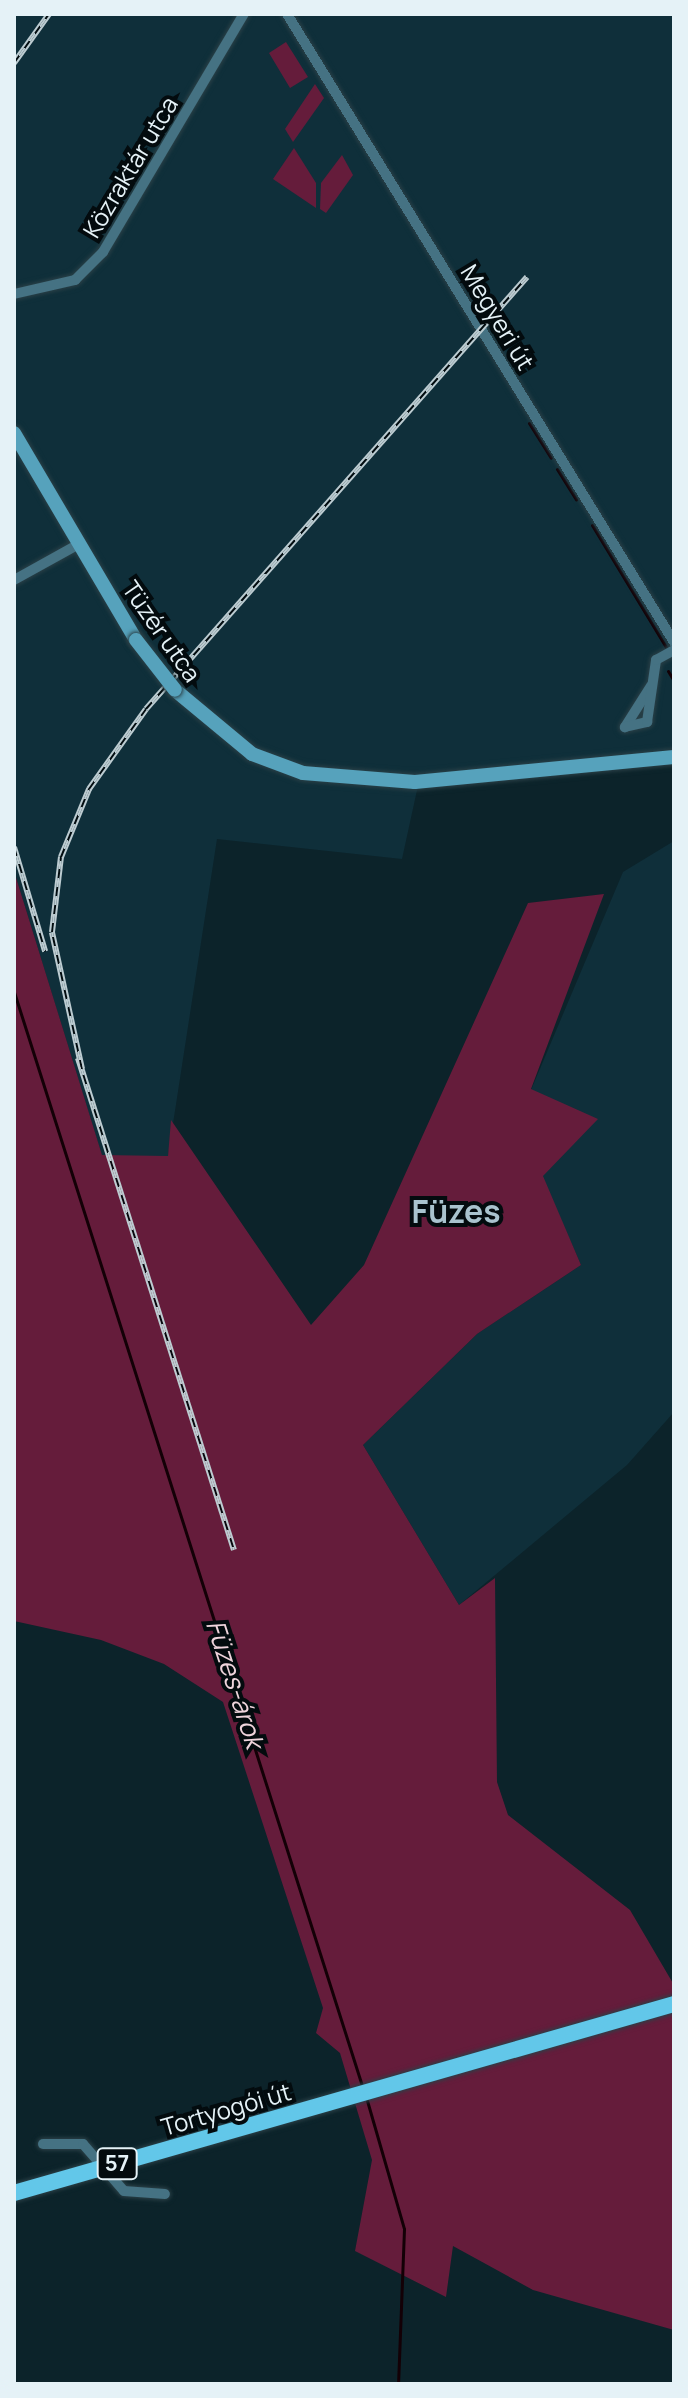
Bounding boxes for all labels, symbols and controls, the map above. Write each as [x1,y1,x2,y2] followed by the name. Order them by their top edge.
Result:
[77,91,183,243] street label: Közraktár utca
[455,259,541,375] street label: Megyeri út
[117,575,207,687] street label: Tüzér utca
[411,1192,501,1230] district label: Füzes
[200,1616,270,1752] water label: Füzes-árok
[158,2077,294,2141] street label: Tortyogói út
[95,2146,139,2182] road number: 57

